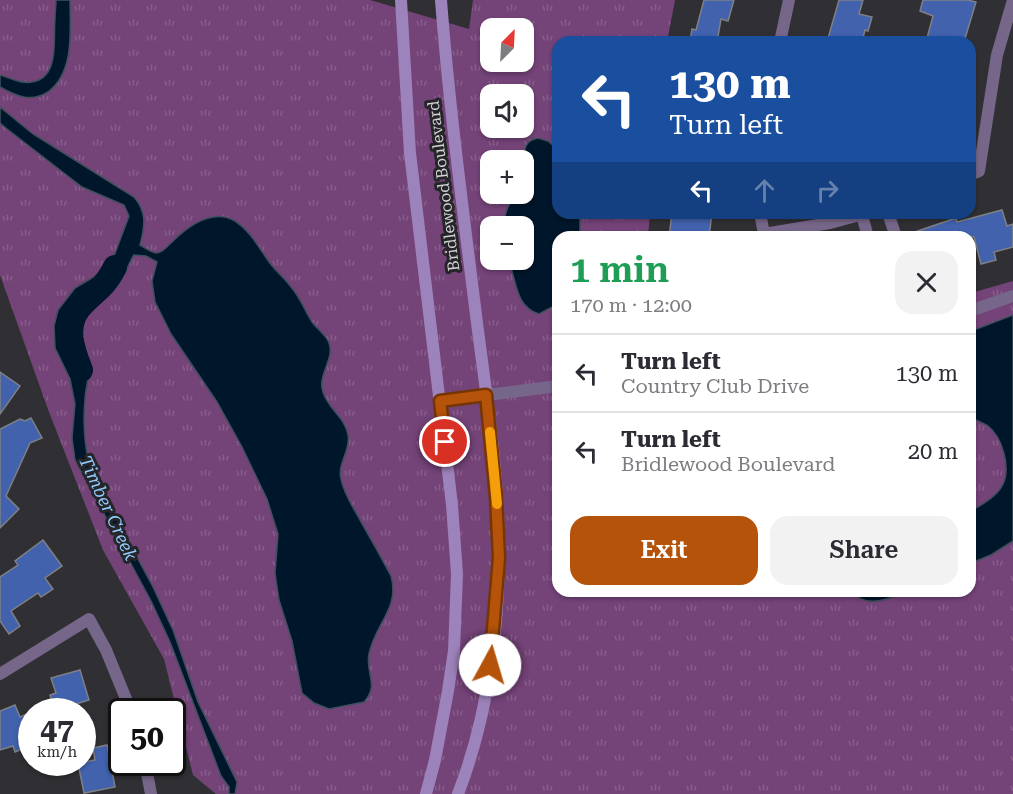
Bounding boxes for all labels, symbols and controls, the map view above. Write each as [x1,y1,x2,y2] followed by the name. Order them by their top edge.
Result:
[480,18,534,72] north arrow
[480,18,534,270] map controls
[669,59,791,108] text: 130 m
[570,60,648,138] icon: left
[480,84,534,138] button: sound
[424,100,463,272] street label: Bridlewood Boulevard
[669,109,783,141] text: Turn left
[480,150,534,204] button: +
[685,174,718,207] icon: left
[748,174,781,207] icon: ahead
[811,174,844,207] icon: right
[480,216,534,270] button: −
[570,249,669,291] text: 1 min
[895,251,958,314] button: close
[570,293,692,317] text: 170 m · 12:00
[621,349,721,374] text: Turn left
[570,357,603,390] icon: left
[895,361,958,386] text: 130 m
[621,374,809,398] text: Country Club Drive
[419,416,470,467] pin
[428,425,461,458] icon: arrive
[621,427,721,452] text: Turn left
[570,435,603,468] icon: left
[908,439,958,464] text: 20 m
[75,452,142,564] water label: Timber Creek
[621,452,835,476] text: Bridlewood Boulevard
[570,516,758,585] button: Exit
[770,516,958,585] button: Share
[458,633,522,697] position arrow
[108,698,186,776] speed limit sign: 50
[40,712,74,747] text: 47
[37,743,77,761] text: km/h

